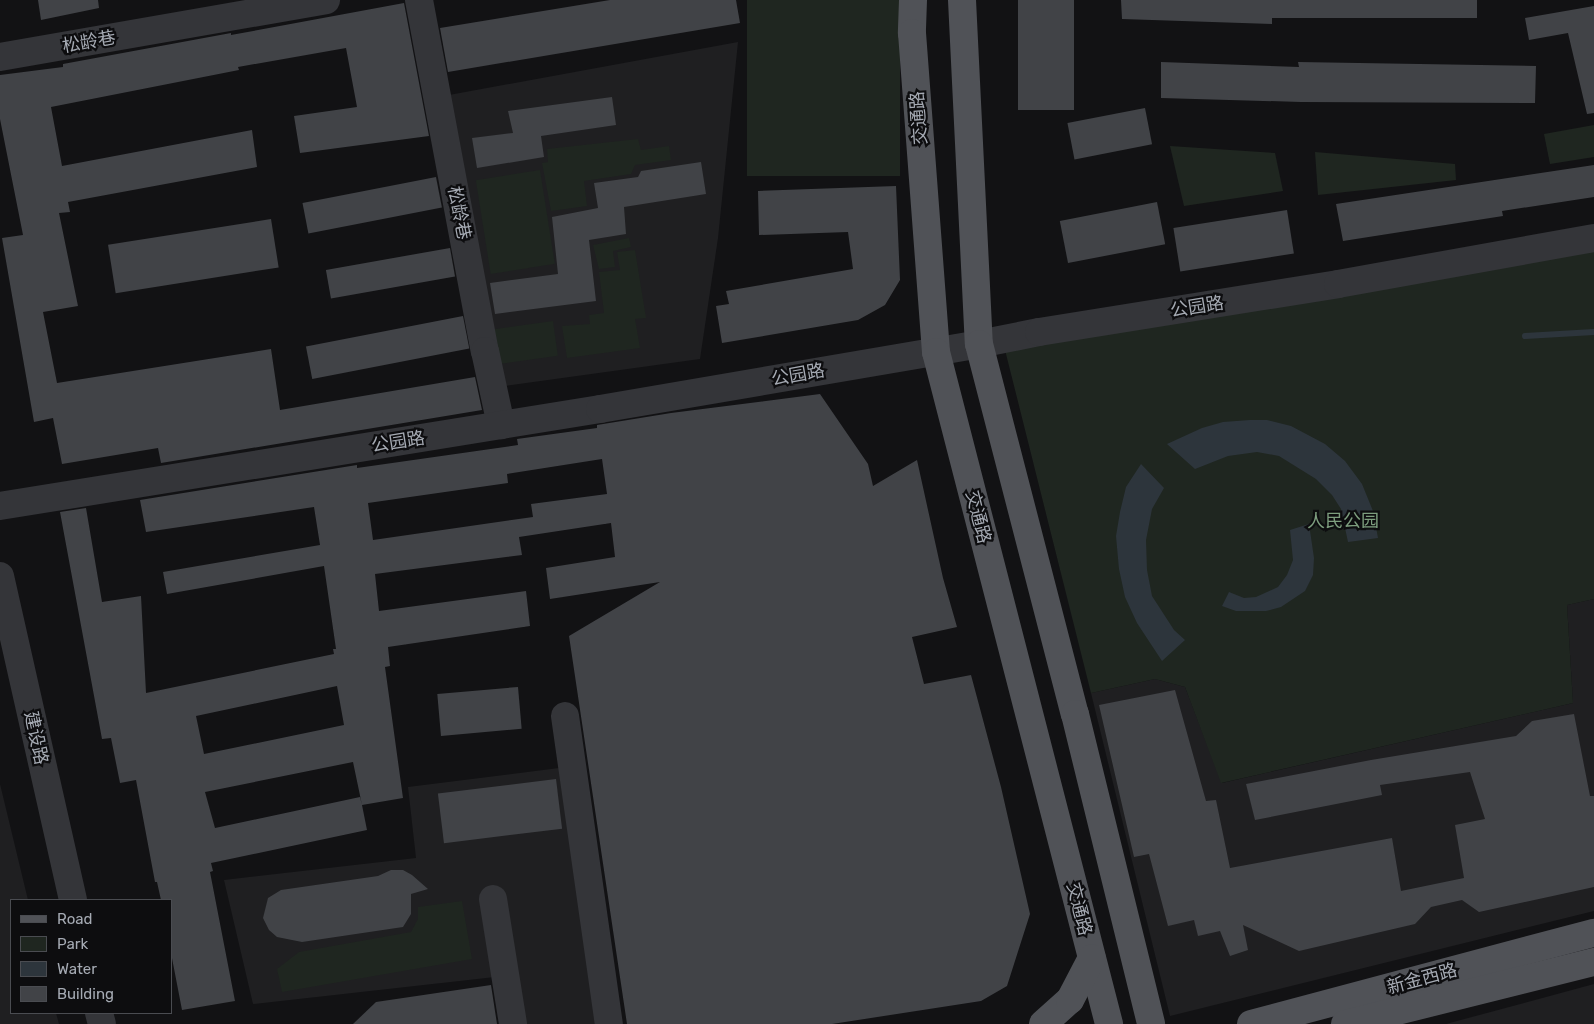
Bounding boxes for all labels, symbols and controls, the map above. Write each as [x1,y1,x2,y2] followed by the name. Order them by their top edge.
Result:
[61,27,117,57] street label: 松龄巷
[906,90,932,146] street label: 交通路
[443,184,475,242] street label: 松龄巷
[1169,292,1225,322] street label: 公园路
[770,360,826,390] street label: 公园路
[370,427,426,457] street label: 公园路
[961,488,995,546] street label: 交通路
[1307,510,1379,532] park label: 人民公园
[20,709,52,767] street label: 建设路
[1062,880,1096,938] street label: 交通路
[10,899,172,1014] legend
[57,910,93,928] text: Road
[57,935,88,953] text: Park
[1384,959,1460,999] street label: 新金西路
[57,960,97,978] text: Water
[57,985,114,1003] text: Building

